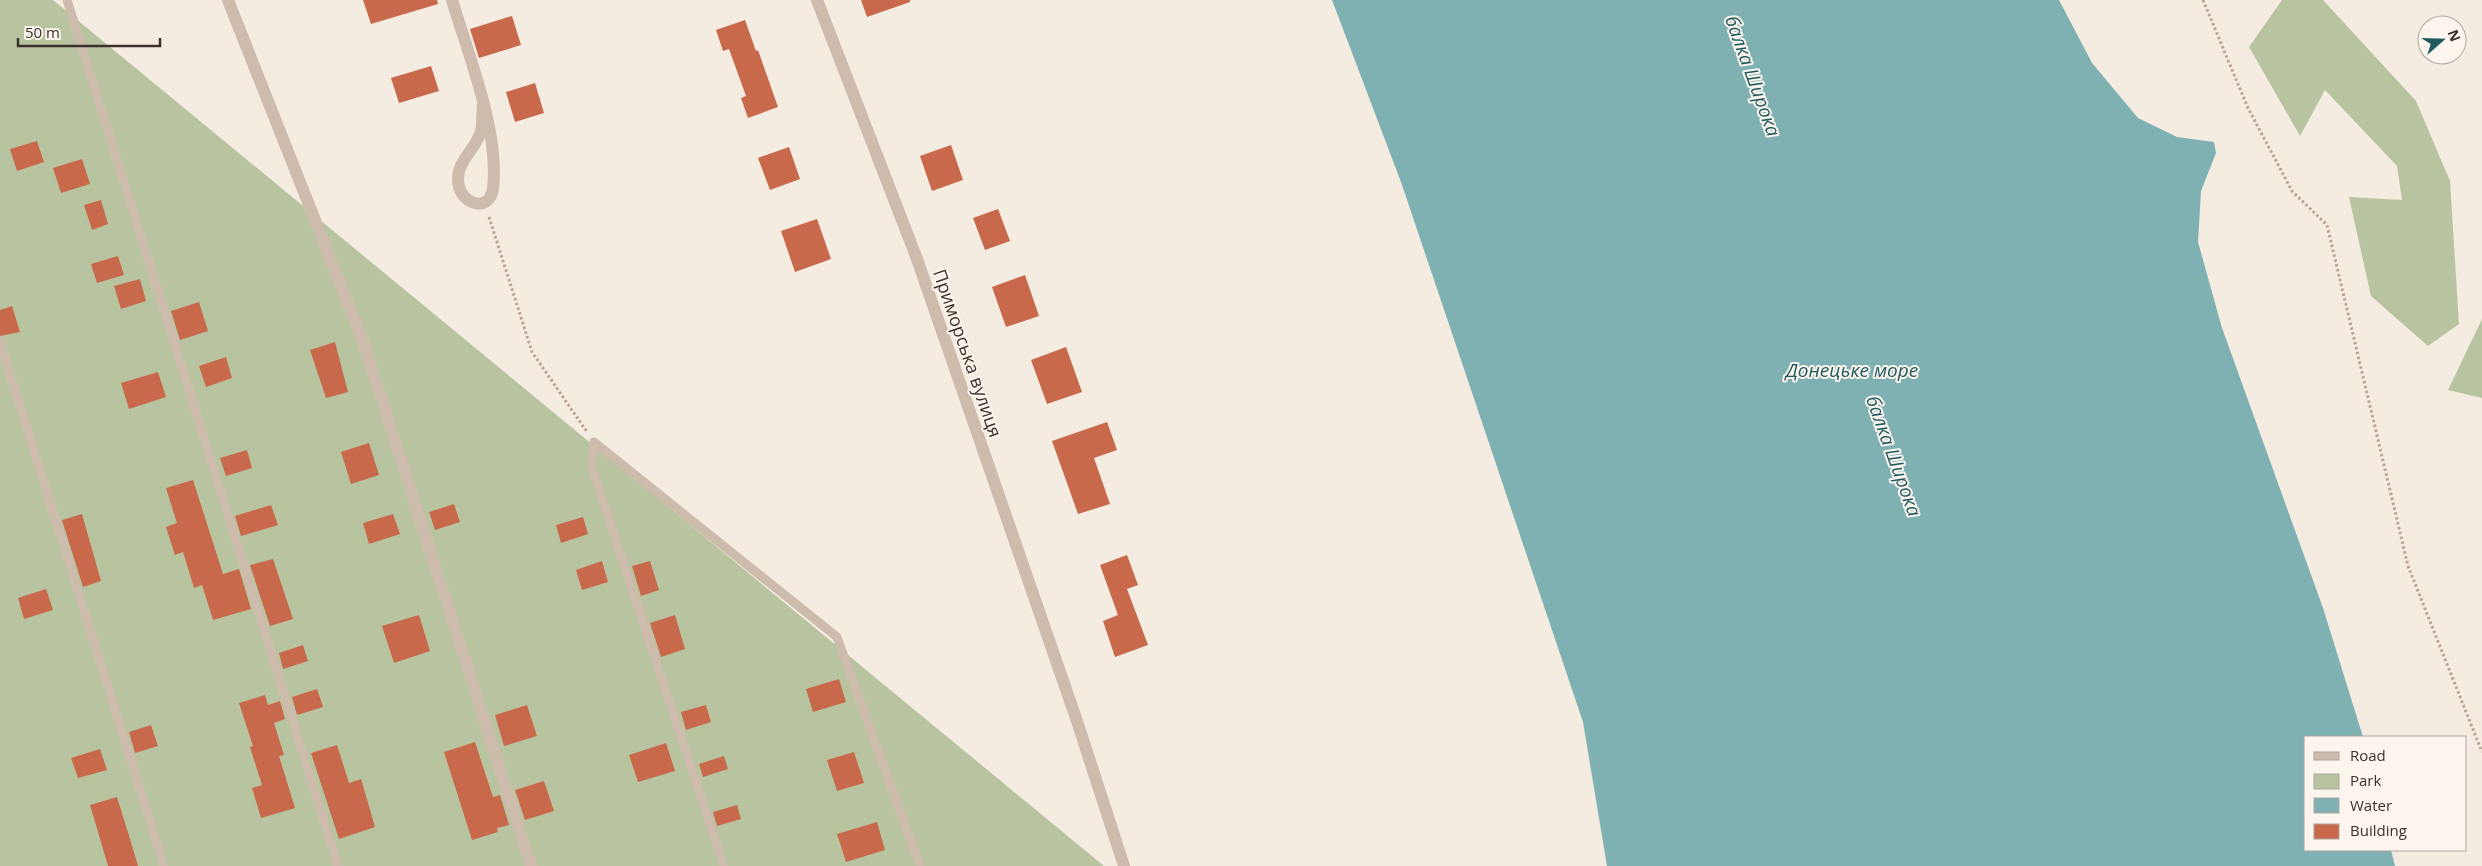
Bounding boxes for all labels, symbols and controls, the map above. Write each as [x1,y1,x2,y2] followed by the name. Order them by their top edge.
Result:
[1719,12,1787,140] water label: балка Широка
[18,15,160,47] scale bar
[2417,15,2467,65] north arrow
[25,22,60,42] text: 50 m
[2444,27,2466,44] text: N
[928,266,1008,440] street label: Приморська вулиця
[1784,357,1918,383] water label: Донецьке море
[1860,392,1928,520] water label: балка Широка
[2304,736,2467,851] legend
[2350,745,2386,765] text: Road
[2350,770,2381,790] text: Park
[2350,795,2392,815] text: Water
[2350,820,2407,840] text: Building

